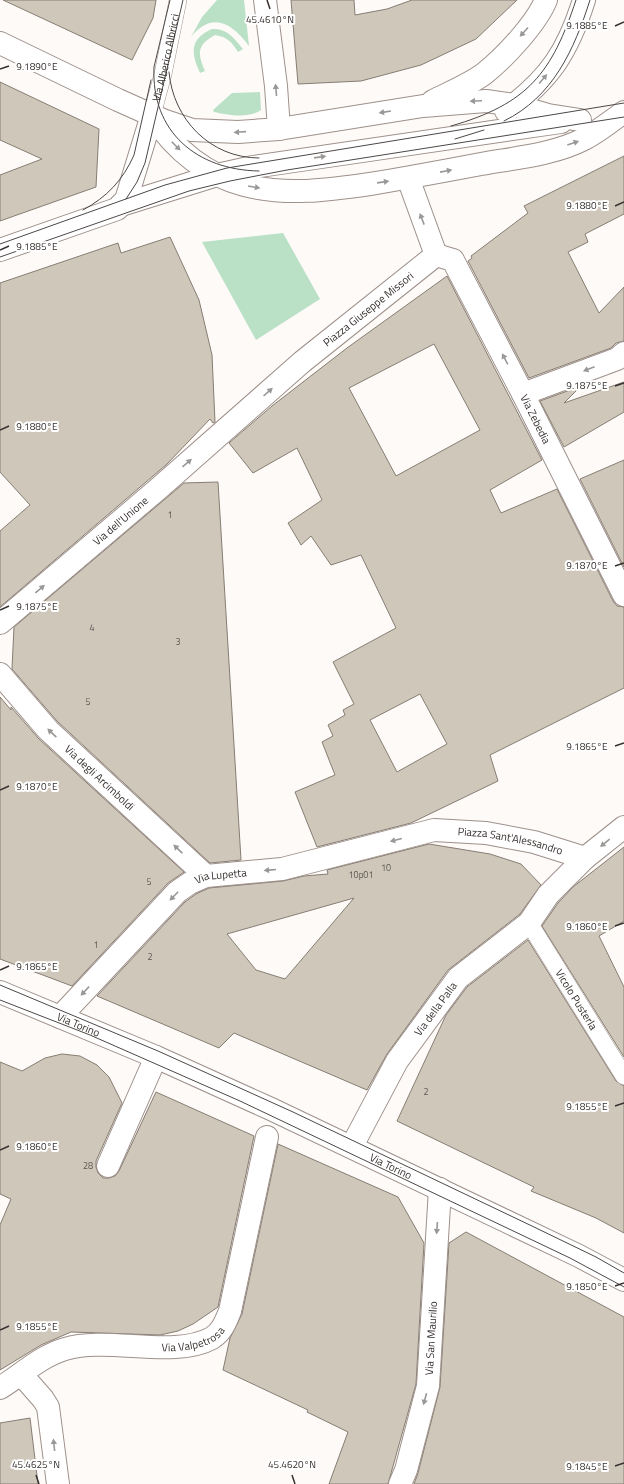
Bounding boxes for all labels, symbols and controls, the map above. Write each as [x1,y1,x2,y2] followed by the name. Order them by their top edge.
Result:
[148,12,183,103] street label: Via Alberico Albricci
[246,12,294,27] text: 45.4610°N
[566,18,608,33] text: 9.1885°E
[520,27,529,38] one-way arrow
[16,59,58,74] text: 9.1890°E
[539,73,548,84] one-way arrow
[272,84,279,96] one-way arrow
[470,98,482,105] one-way arrow
[379,109,391,115] one-way arrow
[233,129,246,135] one-way arrow
[567,140,579,146] one-way arrow
[171,141,181,151] one-way arrow
[314,154,326,160] one-way arrow
[440,168,452,174] one-way arrow
[377,179,389,185] one-way arrow
[248,184,260,190] one-way arrow
[566,198,608,213] text: 9.1880°E
[418,212,424,224] one-way arrow
[16,239,58,254] text: 9.1885°E
[320,268,417,350] street label: Piazza Giuseppe Missori
[502,354,508,365] one-way arrow
[583,367,595,373] one-way arrow
[566,378,608,393] text: 9.1875°E
[263,387,274,396] one-way arrow
[517,392,555,447] street label: Via Zebedia
[16,419,58,434] text: 9.1880°E
[183,459,192,468] one-way arrow
[89,492,152,549] street label: Via dell'Unione
[167,508,173,521] house number: 1
[566,558,608,573] text: 9.1870°E
[36,585,45,594] one-way arrow
[16,599,58,614] text: 9.1875°E
[89,621,95,634] house number: 4
[175,635,181,648] house number: 3
[85,695,91,708] house number: 5
[47,728,57,737] one-way arrow
[566,739,608,754] text: 9.1865°E
[61,741,138,814] street label: Via degli Arcimboldi
[16,779,58,794] text: 9.1870°E
[457,823,565,859] street label: Piazza Sant'Alessandro
[390,837,402,843] one-way arrow
[599,838,610,847] one-way arrow
[173,844,183,854] one-way arrow
[381,861,391,874] house number: 10
[192,864,248,888] street label: Via Lupetta
[264,866,276,873] one-way arrow
[349,868,373,881] house number: 10p01
[146,875,152,888] house number: 5
[169,891,178,901] one-way arrow
[566,919,608,934] text: 9.1860°E
[93,938,99,951] house number: 1
[147,950,153,963] house number: 2
[16,959,58,974] text: 9.1865°E
[551,966,602,1033] street label: Vicolo Pusterla
[410,978,461,1039] street label: Via della Palla
[80,986,90,996] one-way arrow
[54,1009,103,1041] street label: Via Torino
[423,1085,429,1098] house number: 2
[566,1099,608,1114] text: 9.1855°E
[16,1139,58,1154] text: 9.1860°E
[367,1149,415,1183] street label: Via Torino
[83,1159,93,1172] house number: 28
[434,1222,440,1234] one-way arrow
[566,1279,608,1294] text: 9.1850°E
[421,1300,441,1376] street label: Via San Maurilio
[16,1319,58,1334] text: 9.1855°E
[161,1323,229,1355] street label: Via Valpetrosa
[421,1393,427,1405] one-way arrow
[50,1439,57,1451] one-way arrow
[12,1457,60,1472] text: 45.4625°N
[268,1457,316,1472] text: 45.4620°N
[566,1459,608,1474] text: 9.1845°E

